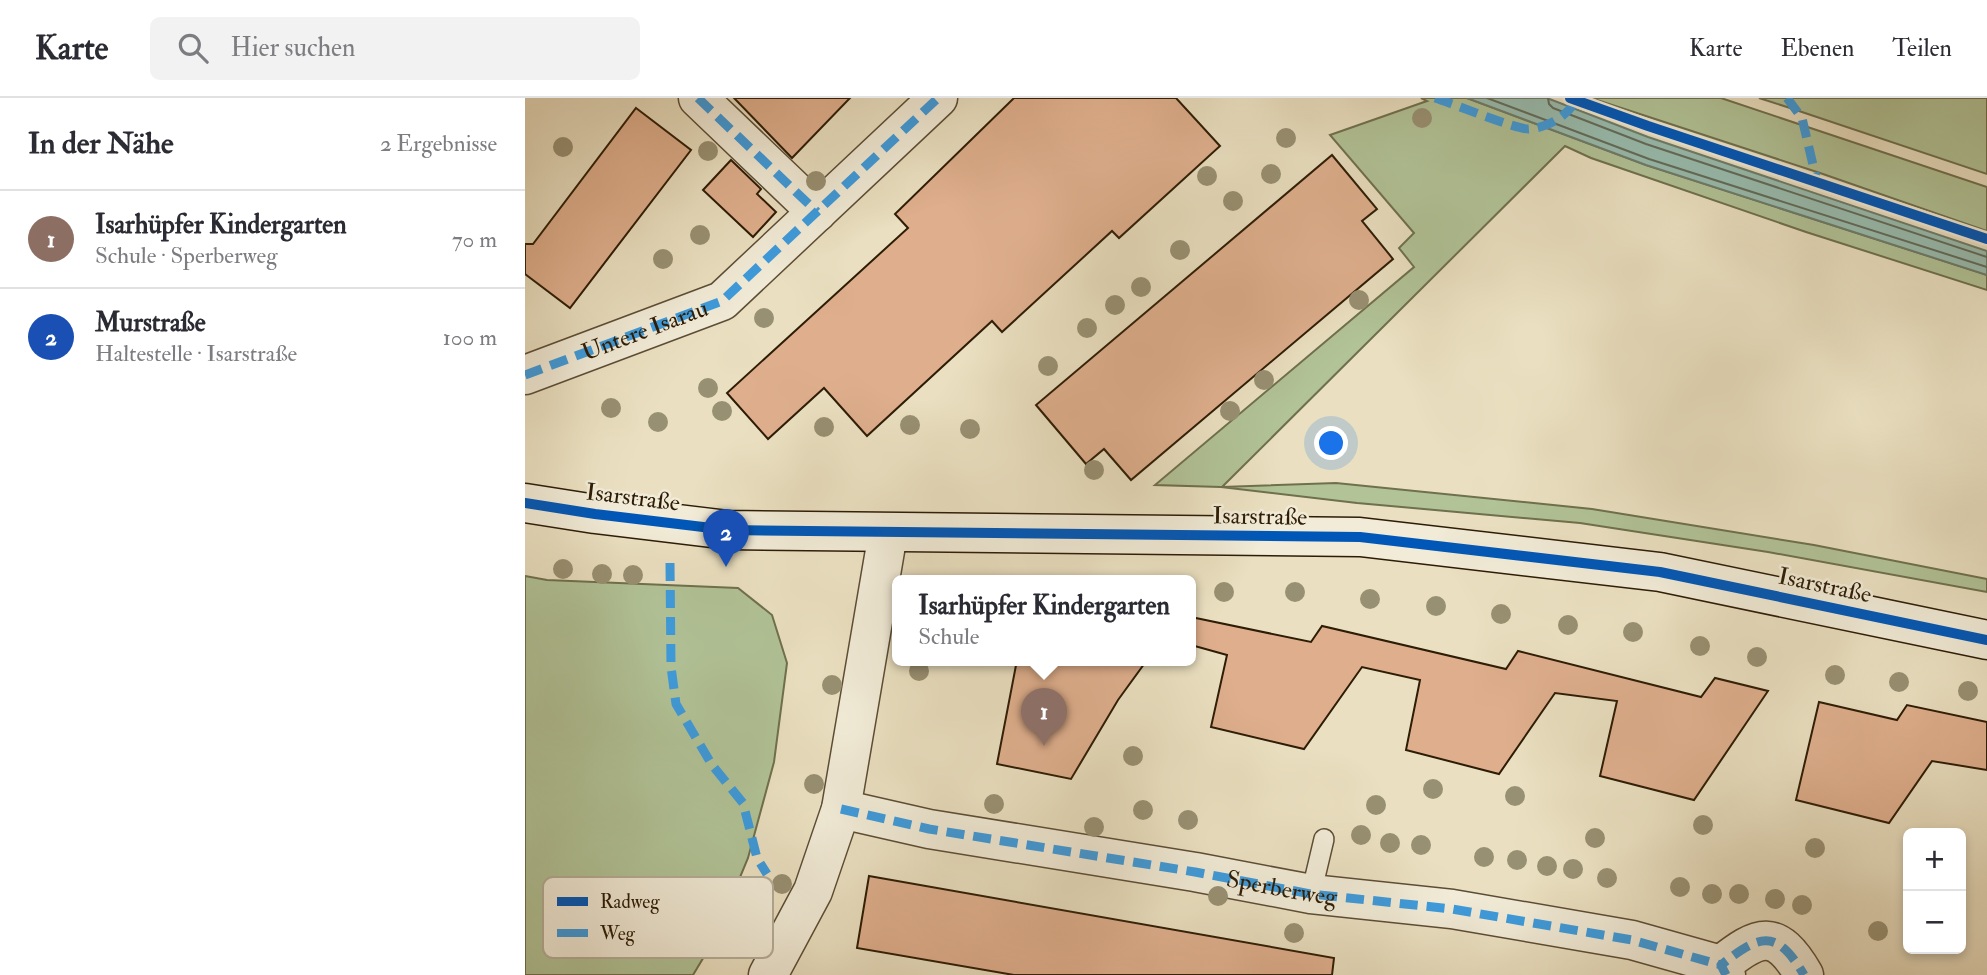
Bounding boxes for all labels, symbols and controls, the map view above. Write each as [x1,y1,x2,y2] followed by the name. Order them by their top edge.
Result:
[150,17,640,80] search box
[35,28,108,69] text: Karte
[174,29,212,67] icon: search
[230,32,355,64] text: Hier suchen
[1689,33,1742,64] text: Karte
[1780,33,1854,64] text: Ebenen
[1892,33,1952,64] text: Teilen
[28,125,173,162] text: In der Nähe
[380,129,497,158] text: 2 Ergebnisse
[95,209,347,241] text: Isarhüpfer Kindergarten
[47,225,55,254] text: 1
[452,225,497,254] text: 70 m
[95,241,278,270] text: Schule · Sperberweg
[577,293,713,368] street label: Untere Isarau
[95,307,206,339] text: Murstraße
[45,323,57,352] text: 2
[443,323,497,352] text: 100 m
[95,339,297,368] text: Haltestelle · Isarstraße
[1314,426,1348,460] your location
[584,476,682,519] street label: Isarstraße
[1212,500,1308,533] street label: Isarstraße
[703,509,749,567] pin: 2
[1775,561,1874,610] street label: Isarstraße
[892,575,1196,666] popup
[918,590,1170,622] text: Isarhüpfer Kindergarten
[918,622,980,651] text: Schule
[1021,688,1067,746] pin: 1
[1903,828,1966,954] map controls
[1903,828,1966,891] button: +
[1224,863,1340,913] street label: Sperberweg
[543,877,773,958] legend
[600,890,660,914] text: Radweg
[1903,891,1966,954] button: −
[599,922,636,946] text: Weg

